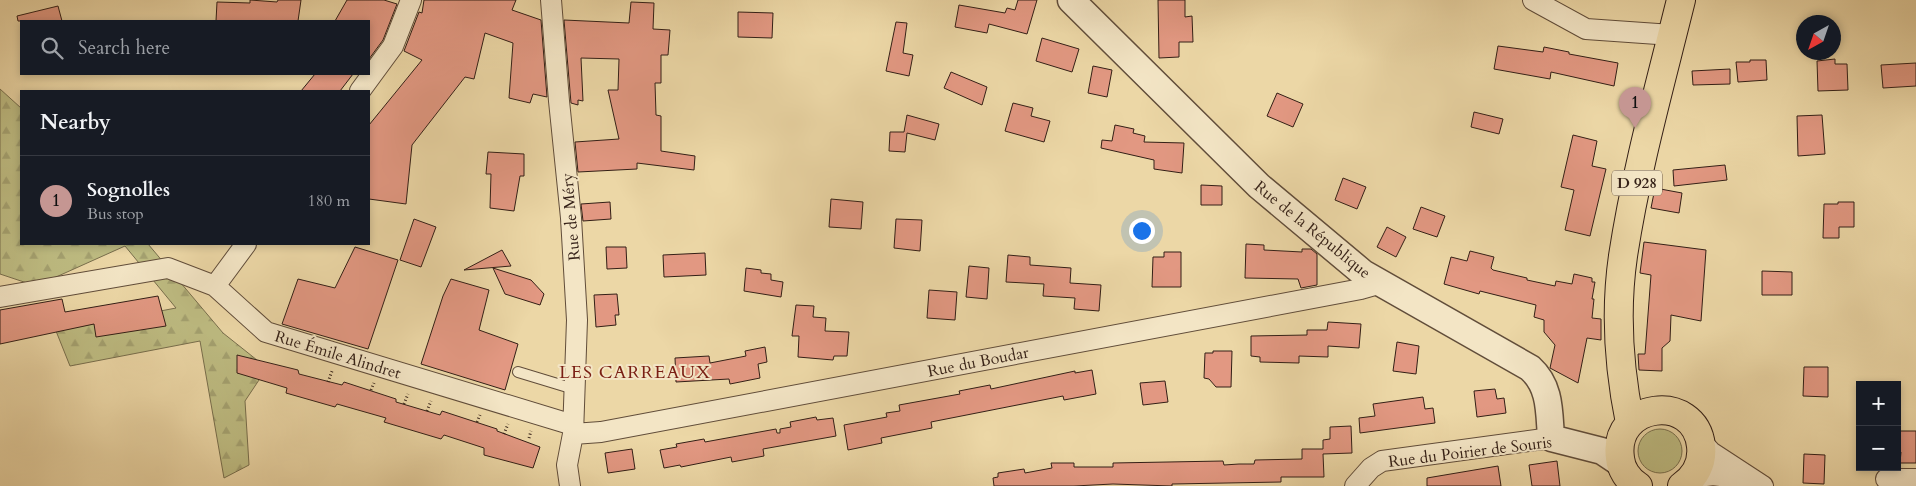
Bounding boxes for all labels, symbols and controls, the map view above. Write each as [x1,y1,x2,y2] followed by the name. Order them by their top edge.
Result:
[1796,15,1841,60] north arrow
[20,20,370,75] search box
[38,34,66,62] icon: search
[78,35,170,61] text: Search here
[1619,87,1651,128] pin: 1
[40,108,111,137] text: Nearby
[1612,170,1662,196] road number: D 928
[556,172,586,262] street label: Rue de Méry
[1249,176,1375,284] street label: Rue de la République
[87,177,170,203] text: Sognolles
[52,190,60,212] text: 1
[308,190,350,212] text: 180 m
[87,203,144,225] text: Bus stop
[1129,218,1155,244] your location
[272,325,403,385] street label: Rue Émile Alindret
[926,341,1031,383] street label: Rue du Boudar
[559,360,711,385] district label: LES CARREAUX
[1856,381,1901,471] map controls
[1856,381,1901,426] button: +
[1856,426,1901,471] button: −
[1387,431,1553,473] street label: Rue du Poirier de Souris

